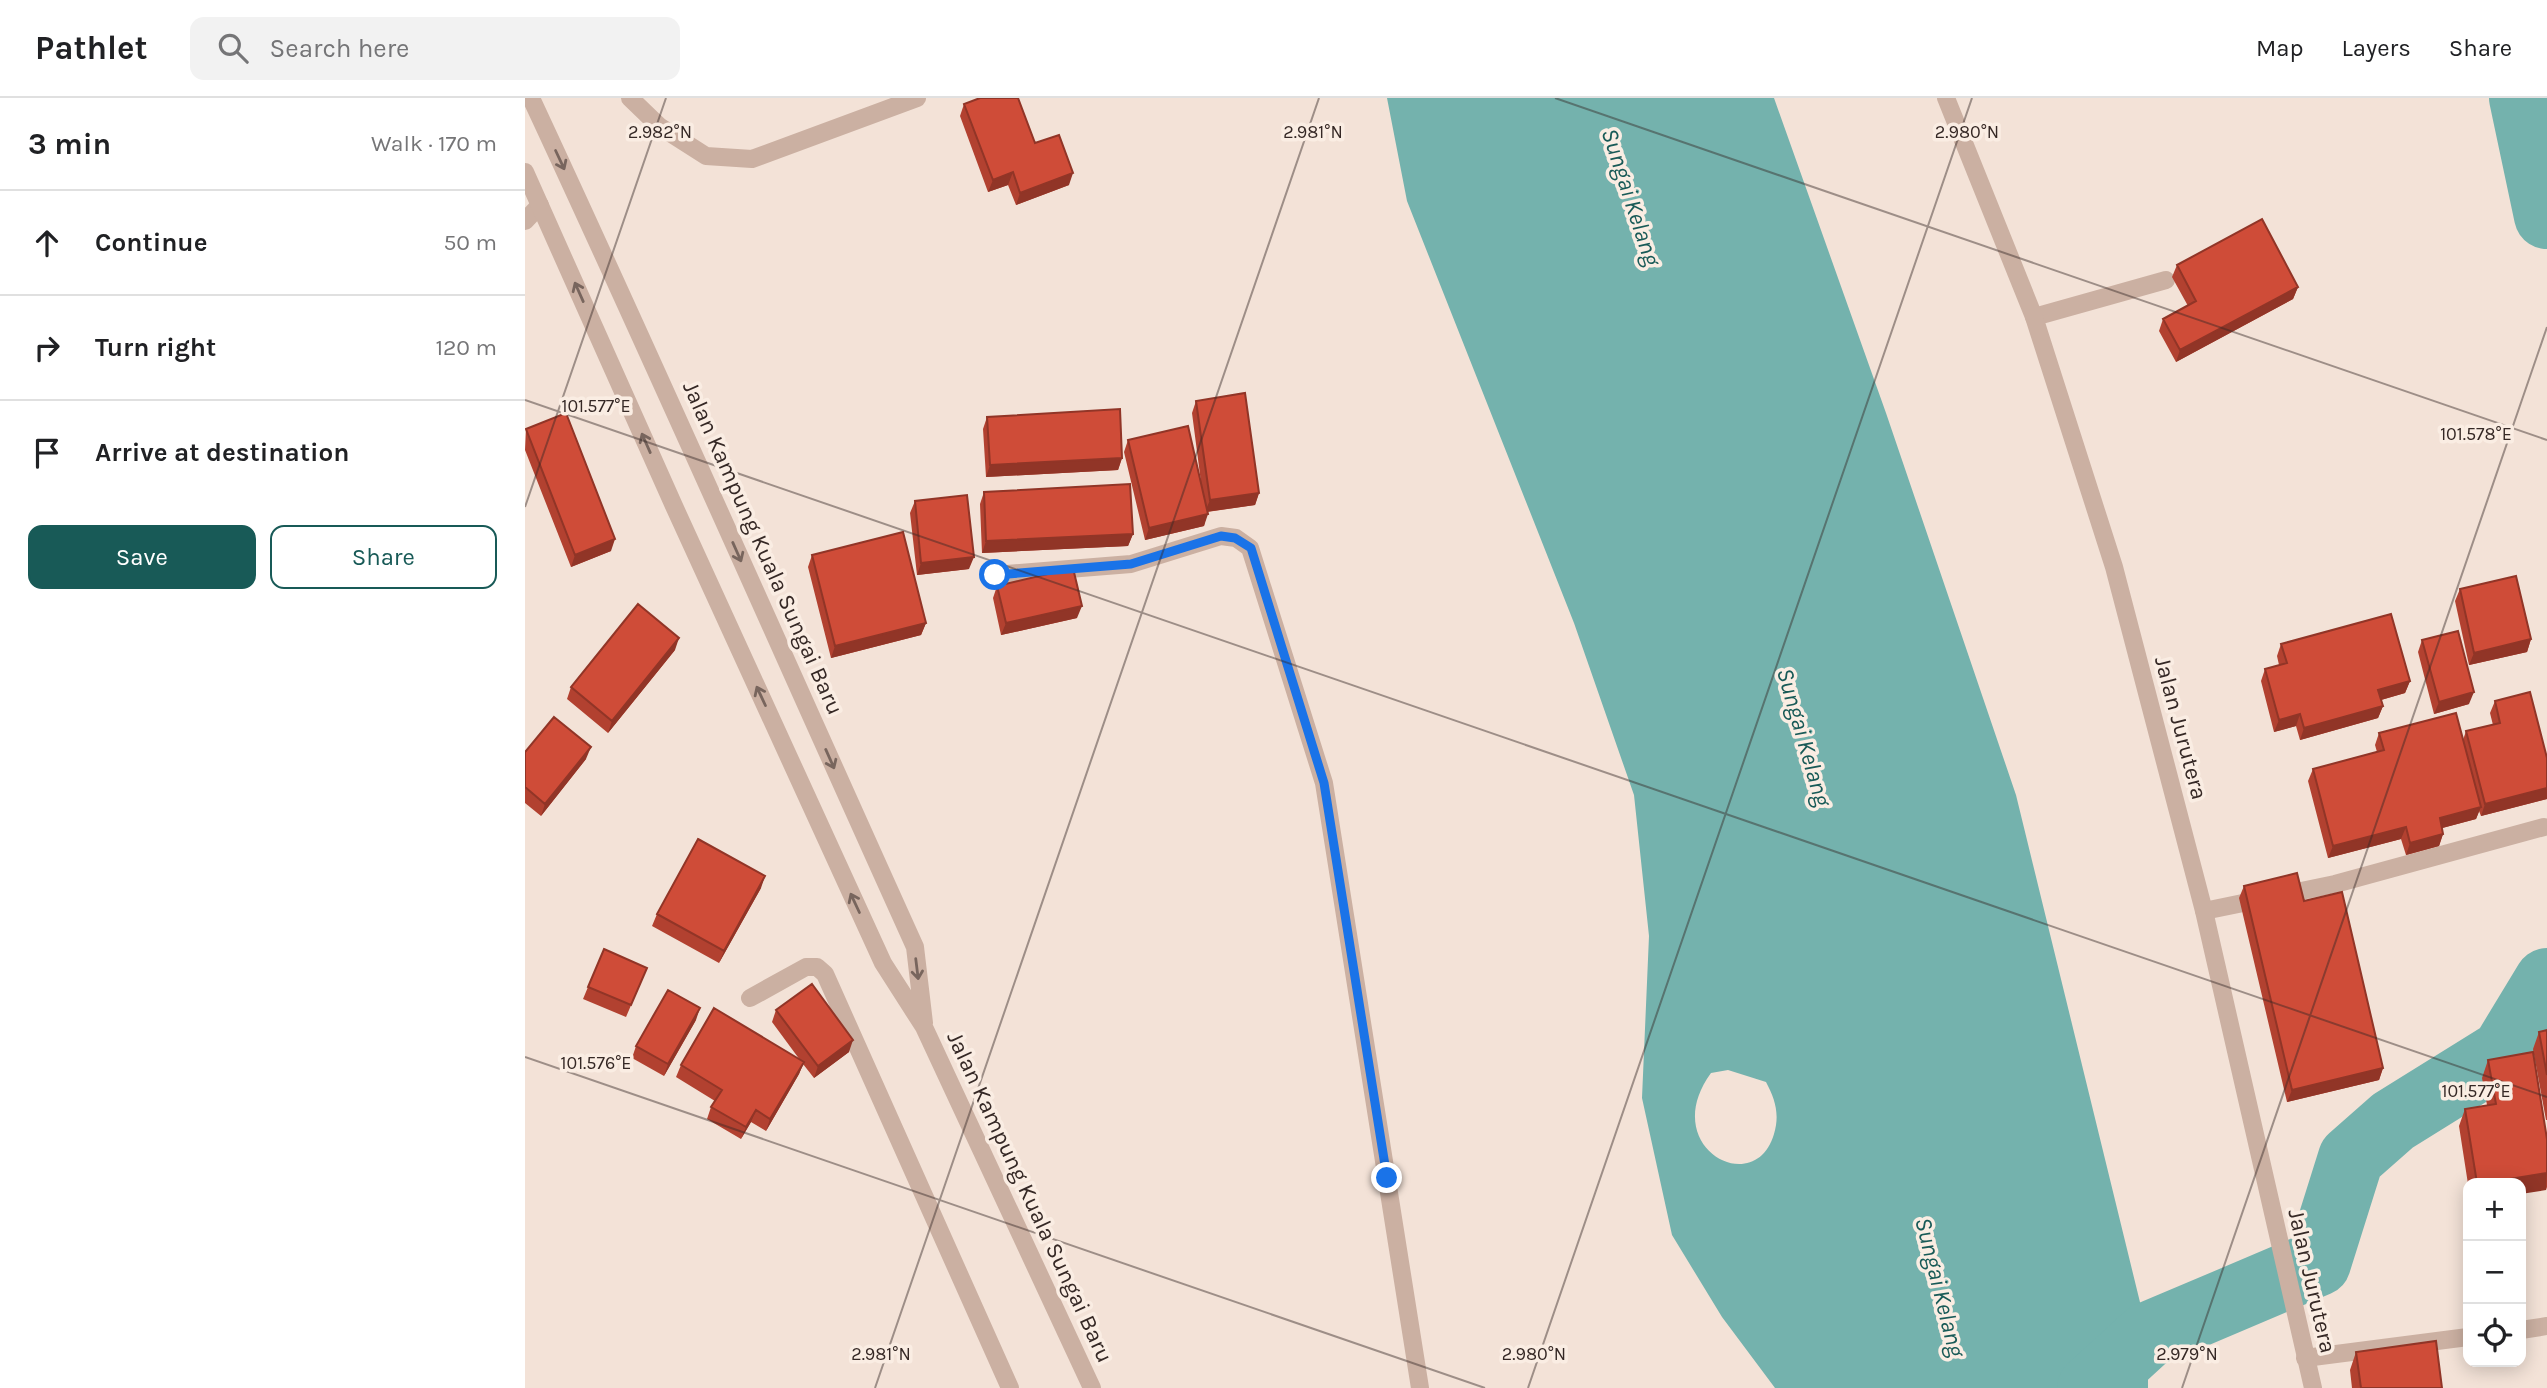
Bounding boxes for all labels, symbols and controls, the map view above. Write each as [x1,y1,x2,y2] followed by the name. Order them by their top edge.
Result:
[190,17,680,80] search box
[35,29,148,67] text: Pathlet
[214,29,252,67] icon: search
[270,33,409,64] text: Search here
[2256,34,2304,62] text: Map
[2342,34,2411,62] text: Layers
[2449,34,2512,62] text: Share
[628,121,692,143] text: 2.982°N
[1283,121,1343,143] text: 2.981°N
[1935,121,1999,143] text: 2.980°N
[1596,125,1667,270] water label: Sungai Kelang
[28,126,111,162] text: 3 min
[371,130,497,157] text: Walk · 170 m
[553,149,567,170] one-way arrow
[28,224,66,262] icon: ahead
[95,227,207,258] text: Continue
[443,229,497,256] text: 50 m
[572,282,585,304] one-way arrow
[28,329,66,367] icon: right
[95,332,216,363] text: Turn right
[435,334,497,361] text: 120 m
[677,377,849,719] street label: Jalan Kampung Kuala Sungai Baru
[561,395,631,417] text: 101.577°E
[2440,423,2512,445] text: 101.578°E
[639,433,652,455] one-way arrow
[28,434,66,472] icon: arrive
[95,437,349,468] text: Arrive at destination
[28,525,256,589] button: Save
[270,525,497,589] button: Share
[731,541,744,562] one-way arrow
[979,559,1010,590] route start
[2149,653,2213,803] street label: Jalan Jurutera
[1771,665,1837,810] water label: Sungai Kelang
[754,686,767,707] one-way arrow
[824,748,837,770] one-way arrow
[848,893,861,914] one-way arrow
[911,957,924,979] one-way arrow
[941,1027,1119,1367] street label: Jalan Kampung Kuala Sungai Baru
[561,1052,631,1074] text: 101.576°E
[2441,1080,2511,1102] text: 101.577°E
[1371,1162,1402,1193] route end
[2463,1178,2526,1367] map controls
[2463,1178,2526,1241] button: +
[2282,1206,2342,1356] street label: Jalan Jurutera
[1909,1214,1971,1360] water label: Sungai Kelang
[2463,1241,2526,1304] button: −
[2463,1304,2526,1367] button: locate
[851,1343,911,1365] text: 2.981°N
[1502,1343,1566,1365] text: 2.980°N
[2156,1343,2218,1365] text: 2.979°N

